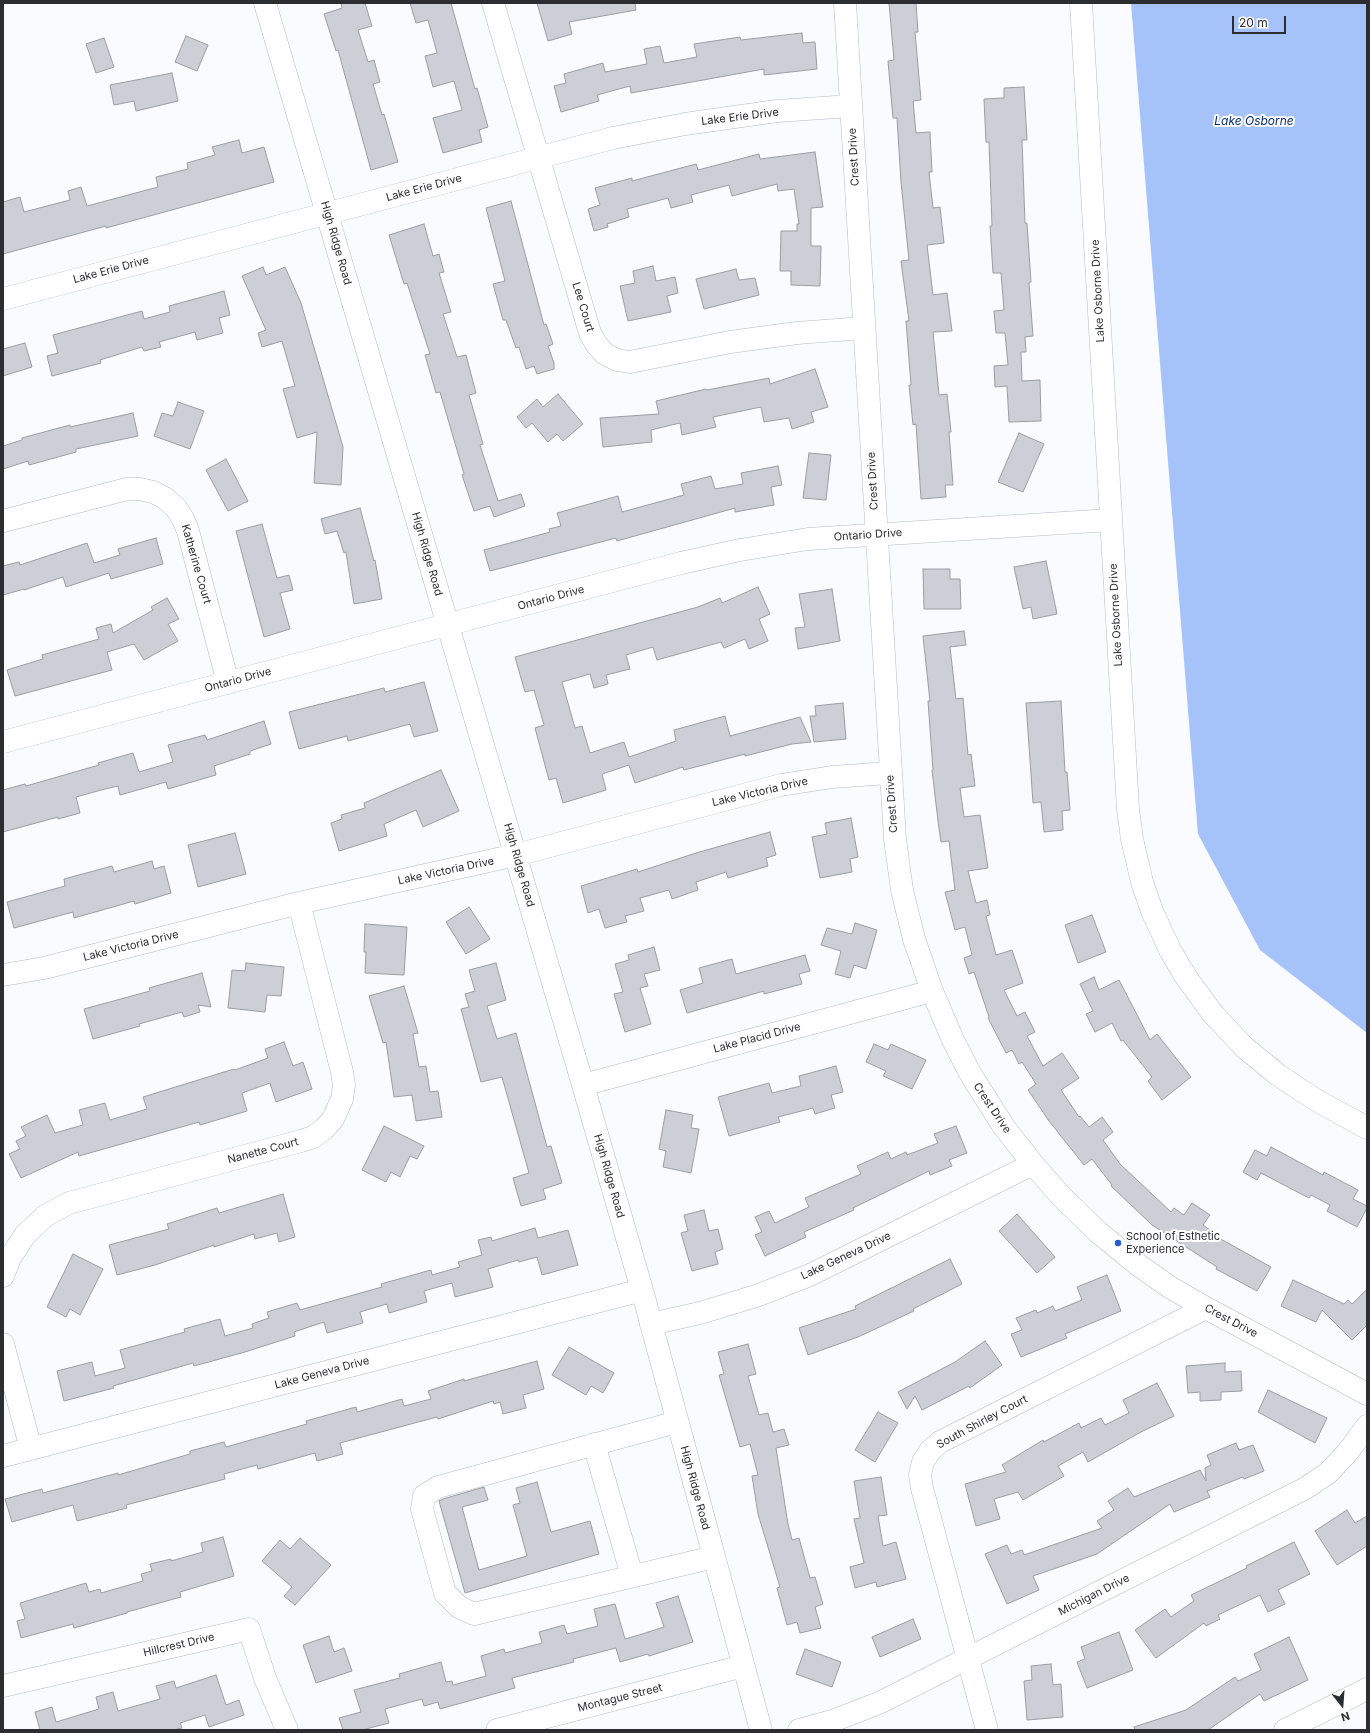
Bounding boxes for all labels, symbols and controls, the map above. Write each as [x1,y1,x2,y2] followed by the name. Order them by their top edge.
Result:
[1234,8,1288,34] scale bar
[1239,15,1268,30] text: 20 m
[700,106,780,128] street label: Lake Erie Drive
[1214,114,1294,128] water label: Lake Osborne
[846,128,862,186] street label: Crest Drive
[385,172,463,204] street label: Lake Erie Drive
[318,200,354,286] street label: High Ridge Road
[1089,239,1107,343] street label: Lake Osborne Drive
[72,254,150,286] street label: Lake Erie Drive
[569,281,597,333] street label: Lee Court
[865,452,881,510] street label: Crest Drive
[409,511,445,597] street label: High Ridge Road
[178,523,214,605] street label: Katherine Court
[833,526,903,544] street label: Ontario Drive
[1107,563,1125,667] street label: Lake Osborne Drive
[516,583,586,613] street label: Ontario Drive
[203,665,273,695] street label: Ontario Drive
[711,775,809,809] street label: Lake Victoria Drive
[883,775,901,833] street label: Crest Drive
[501,822,537,908] street label: High Ridge Road
[397,854,495,888] street label: Lake Victoria Drive
[82,928,180,964] street label: Lake Victoria Drive
[712,1020,802,1056] street label: Lake Placid Drive
[970,1080,1014,1136] street label: Crest Drive
[591,1133,627,1219] street label: High Ridge Road
[226,1135,300,1167] street label: Nanette Court
[799,1229,893,1283] street label: Lake Geneva Drive
[1126,1230,1220,1256] place label: School of Esthetic Experience
[1113,1238,1123,1248] marker: School of Esthetic Experience
[1202,1302,1260,1340] street label: Crest Drive
[273,1354,371,1392] street label: Lake Geneva Drive
[934,1392,1030,1452] street label: South Shirley Court
[677,1445,713,1531] street label: High Ridge Road
[1056,1571,1132,1619] street label: Michigan Drive
[142,1630,216,1660] street label: Hillcrest Drive
[576,1681,664,1715] street label: Montague Street
[1322,1685,1362,1725] north arrow
[1339,1709,1352,1724] text: N

